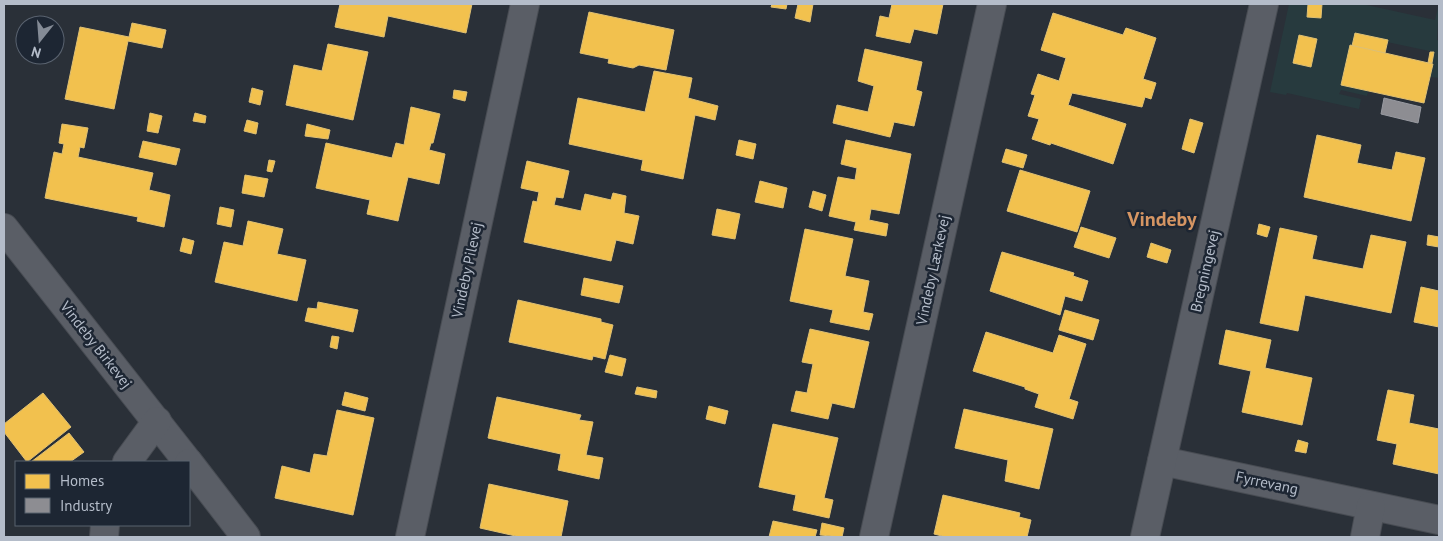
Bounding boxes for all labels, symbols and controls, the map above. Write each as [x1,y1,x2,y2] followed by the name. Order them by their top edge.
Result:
[15,15,65,65] north arrow
[29,42,43,62] text: N
[1126,206,1197,232] district label: Vindeby
[911,213,953,328] street label: Vindeby Lærkevej
[447,220,486,321] street label: Vindeby Pilevej
[1186,228,1223,314] street label: Bregningevej
[56,296,136,392] street label: Vindeby Birkevej
[15,461,190,526] legend
[1234,467,1300,498] street label: Fyrrevang
[60,471,104,490] text: Homes
[60,496,112,515] text: Industry

